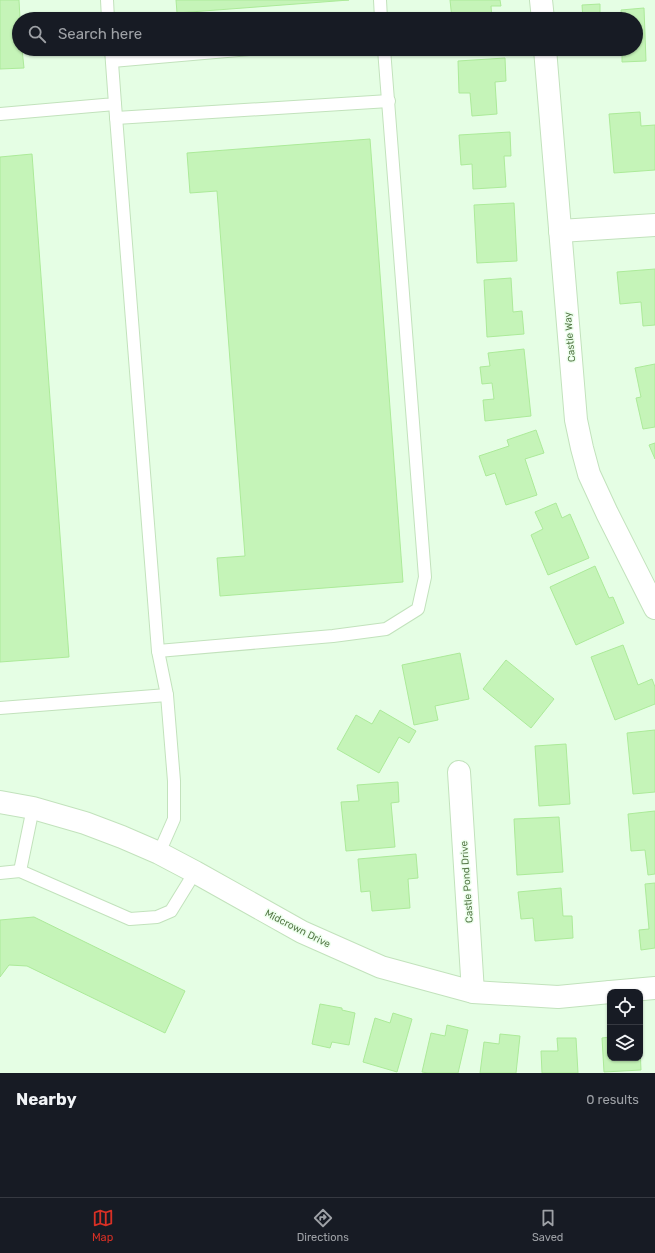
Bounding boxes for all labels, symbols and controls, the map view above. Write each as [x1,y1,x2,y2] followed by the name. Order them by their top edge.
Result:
[12,12,643,56] search box
[26,23,48,45] icon: search
[58,25,142,43] text: Search here
[562,311,578,362] street label: Castle Way
[458,840,476,923] street label: Castle Pond Drive
[263,907,333,951] street label: Midcrown Drive
[607,989,643,1061] map controls
[607,989,643,1025] button: locate
[607,1025,643,1061] button: layers
[16,1089,77,1109] text: Nearby
[586,1092,639,1107] text: 0 results
[92,1207,114,1244] tab: Map
[297,1207,349,1244] tab: Directions
[532,1207,563,1244] tab: Saved

